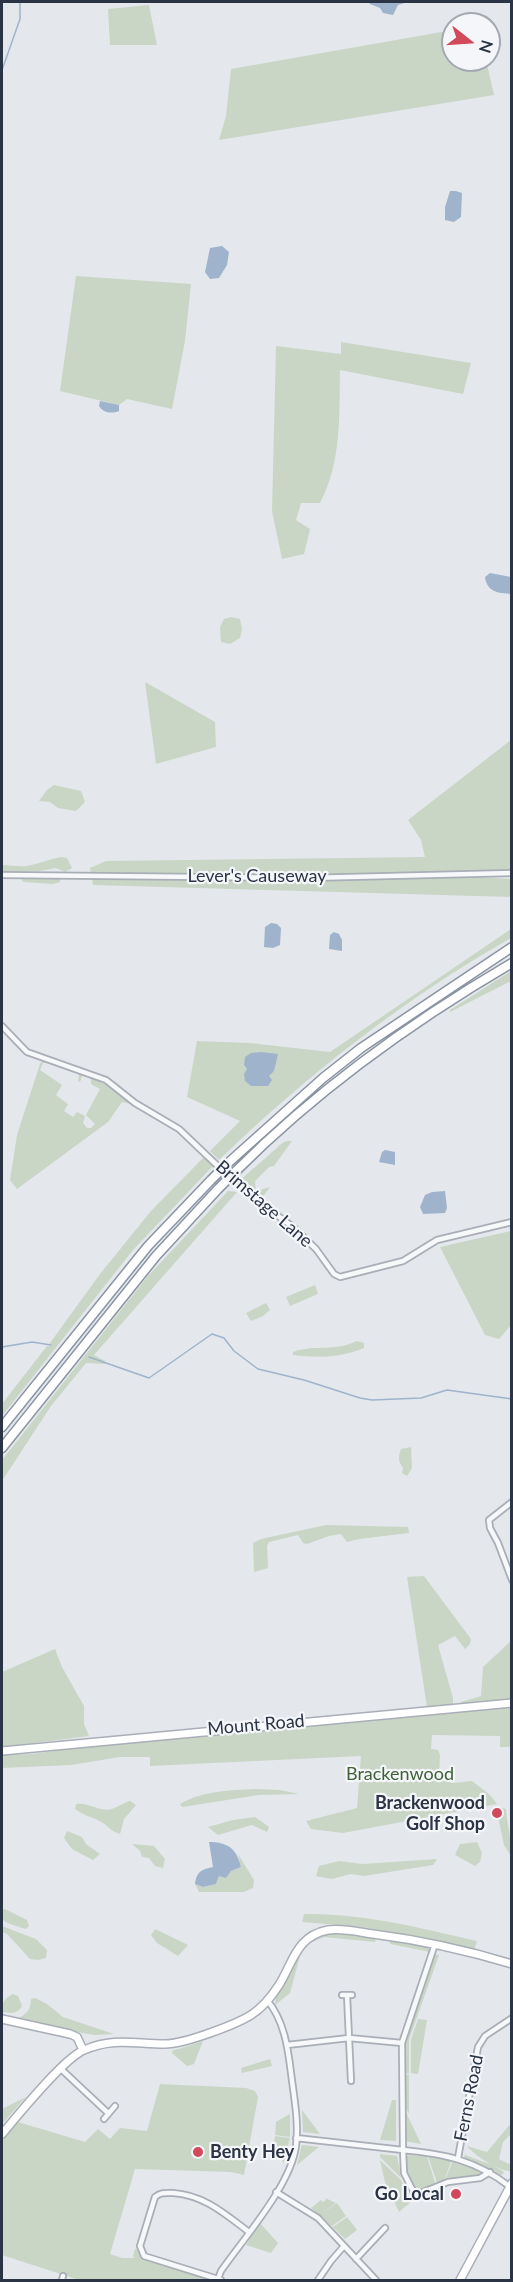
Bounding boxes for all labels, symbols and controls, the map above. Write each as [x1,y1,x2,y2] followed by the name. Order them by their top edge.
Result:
[441,12,501,72] north arrow
[476,38,498,55] text: N
[187,865,327,887] street label: Lever's Causeway
[211,1156,317,1252] street label: Brimstage Lane
[206,1710,306,1740] street label: Mount Road
[346,1763,454,1785] park label: Brackenwood
[375,1792,485,1834] place label: Brackenwood Golf Shop
[490,1806,504,1820] marker: Brackenwood Golf Shop
[450,2053,488,2143] street label: Ferns Road
[210,2141,294,2163] place label: Benty Hey
[191,2145,205,2159] marker: Benty Hey
[375,2183,444,2205] place label: Go Local
[449,2187,463,2201] marker: Go Local

